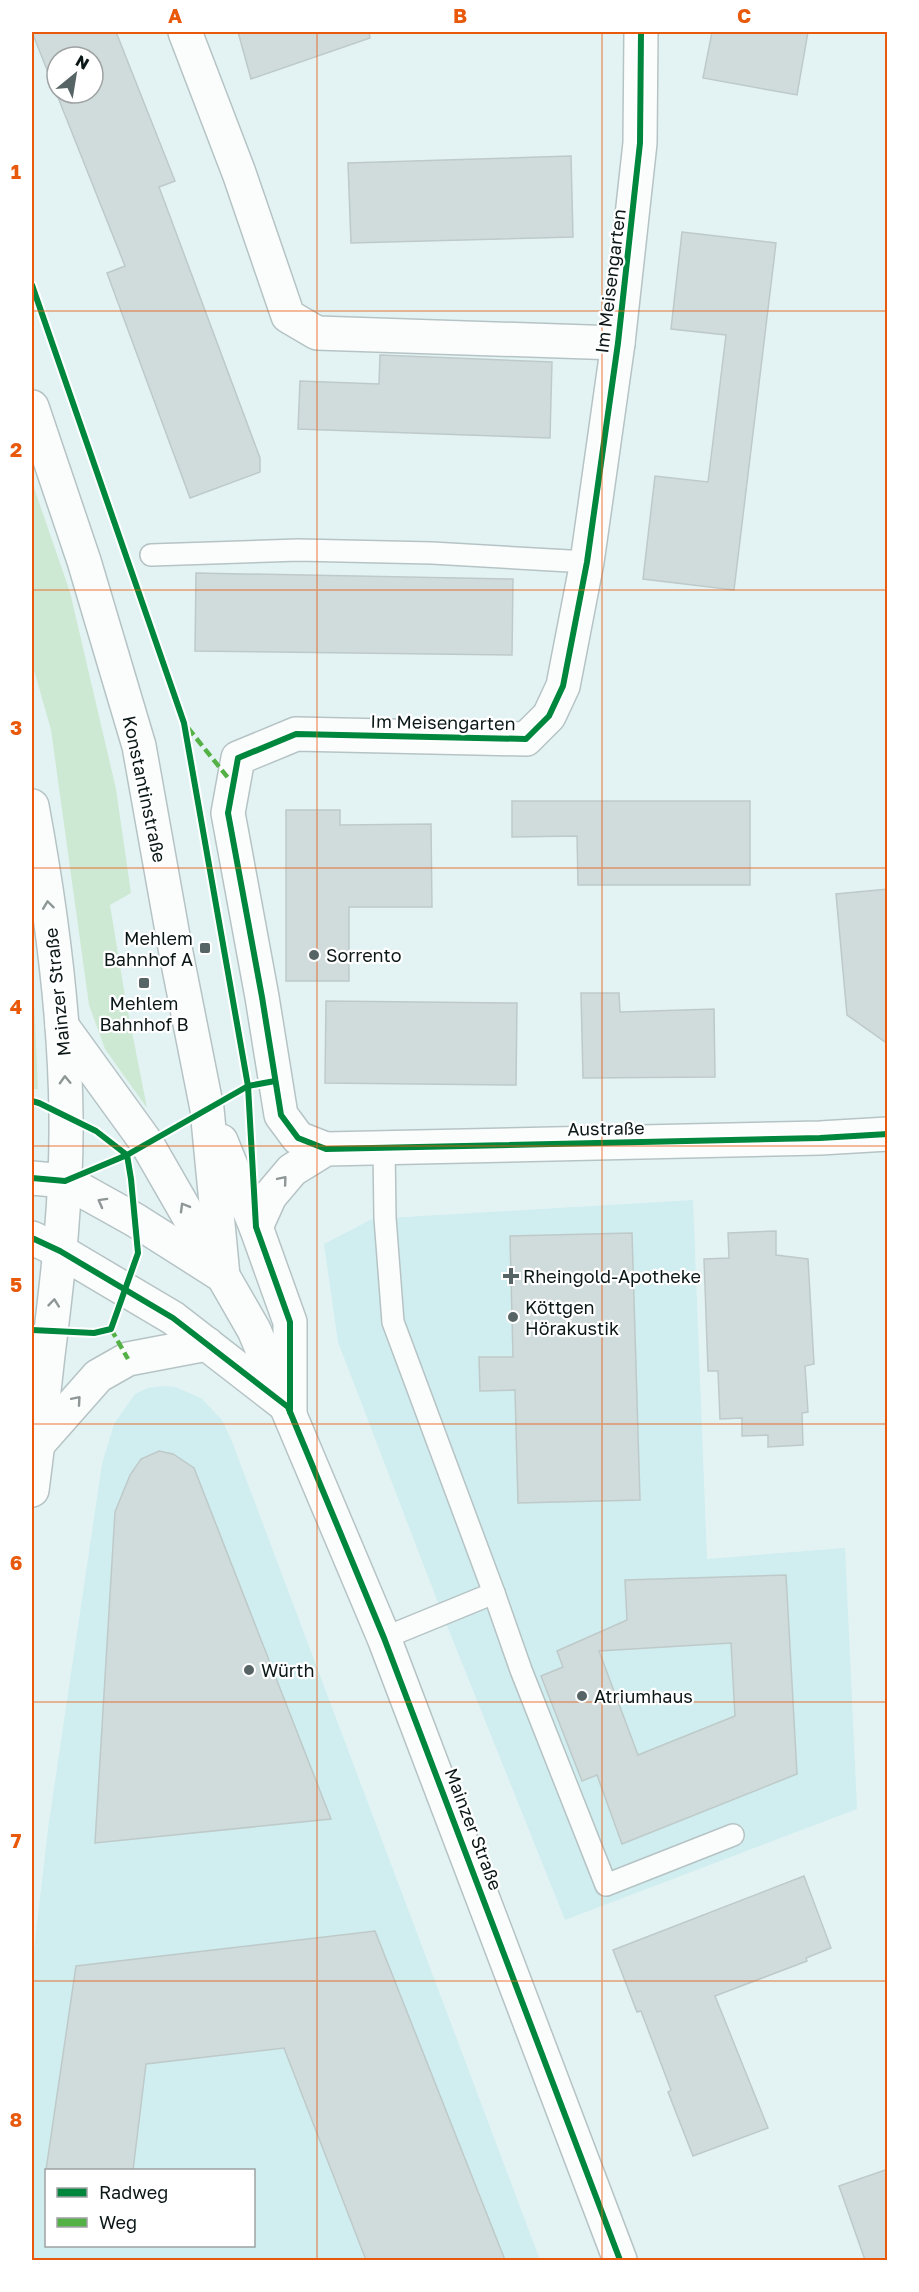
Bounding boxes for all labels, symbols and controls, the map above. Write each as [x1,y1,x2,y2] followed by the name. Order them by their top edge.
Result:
[168,3,182,27] text: A
[453,3,467,27] text: B
[737,3,751,27] text: C
[45,45,105,105] north arrow
[72,50,93,74] text: N
[11,159,21,183] text: 1
[590,208,630,354] street label: Im Meisengarten
[10,437,22,461] text: 2
[370,710,516,734] street label: Im Meisengarten
[119,714,171,864] street label: Konstantinstraße
[10,715,22,739] text: 3
[42,900,55,909] one-way arrow
[39,927,75,1057] street label: Mainzer Straße
[104,927,193,970] place label: Mehlem Bahnhof A
[198,941,212,955] marker: Mehlem Bahnhof A
[326,944,402,966] place label: Sorrento
[307,948,321,962] marker: Sorrento
[137,976,151,990] marker: Mehlem Bahnhof B
[99,992,189,1035] place label: Mehlem Bahnhof B
[10,994,22,1018] text: 4
[58,1076,71,1085] one-way arrow
[567,1116,645,1140] street label: Austraße
[275,1176,286,1187] one-way arrow
[98,1198,108,1209] one-way arrow
[179,1203,191,1214] one-way arrow
[523,1265,701,1287] place label: Rheingold-Apotheke
[504,1269,518,1283] marker: Rheingold-Apotheke
[10,1272,22,1296] text: 5
[525,1296,619,1339] place label: Köttgen Hörakustik
[47,1298,60,1307] one-way arrow
[506,1310,520,1324] marker: Köttgen Hörakustik
[70,1396,81,1407] one-way arrow
[10,1550,22,1574] text: 6
[261,1659,314,1681] place label: Würth
[242,1663,256,1677] marker: Würth
[594,1685,693,1707] place label: Atriumhaus
[575,1689,589,1703] marker: Atriumhaus
[441,1765,507,1893] street label: Mainzer Straße
[11,1828,22,1852] text: 7
[10,2107,22,2131] text: 8
[45,2169,255,2247] legend
[99,2181,168,2203] text: Radweg
[99,2211,137,2233] text: Weg

